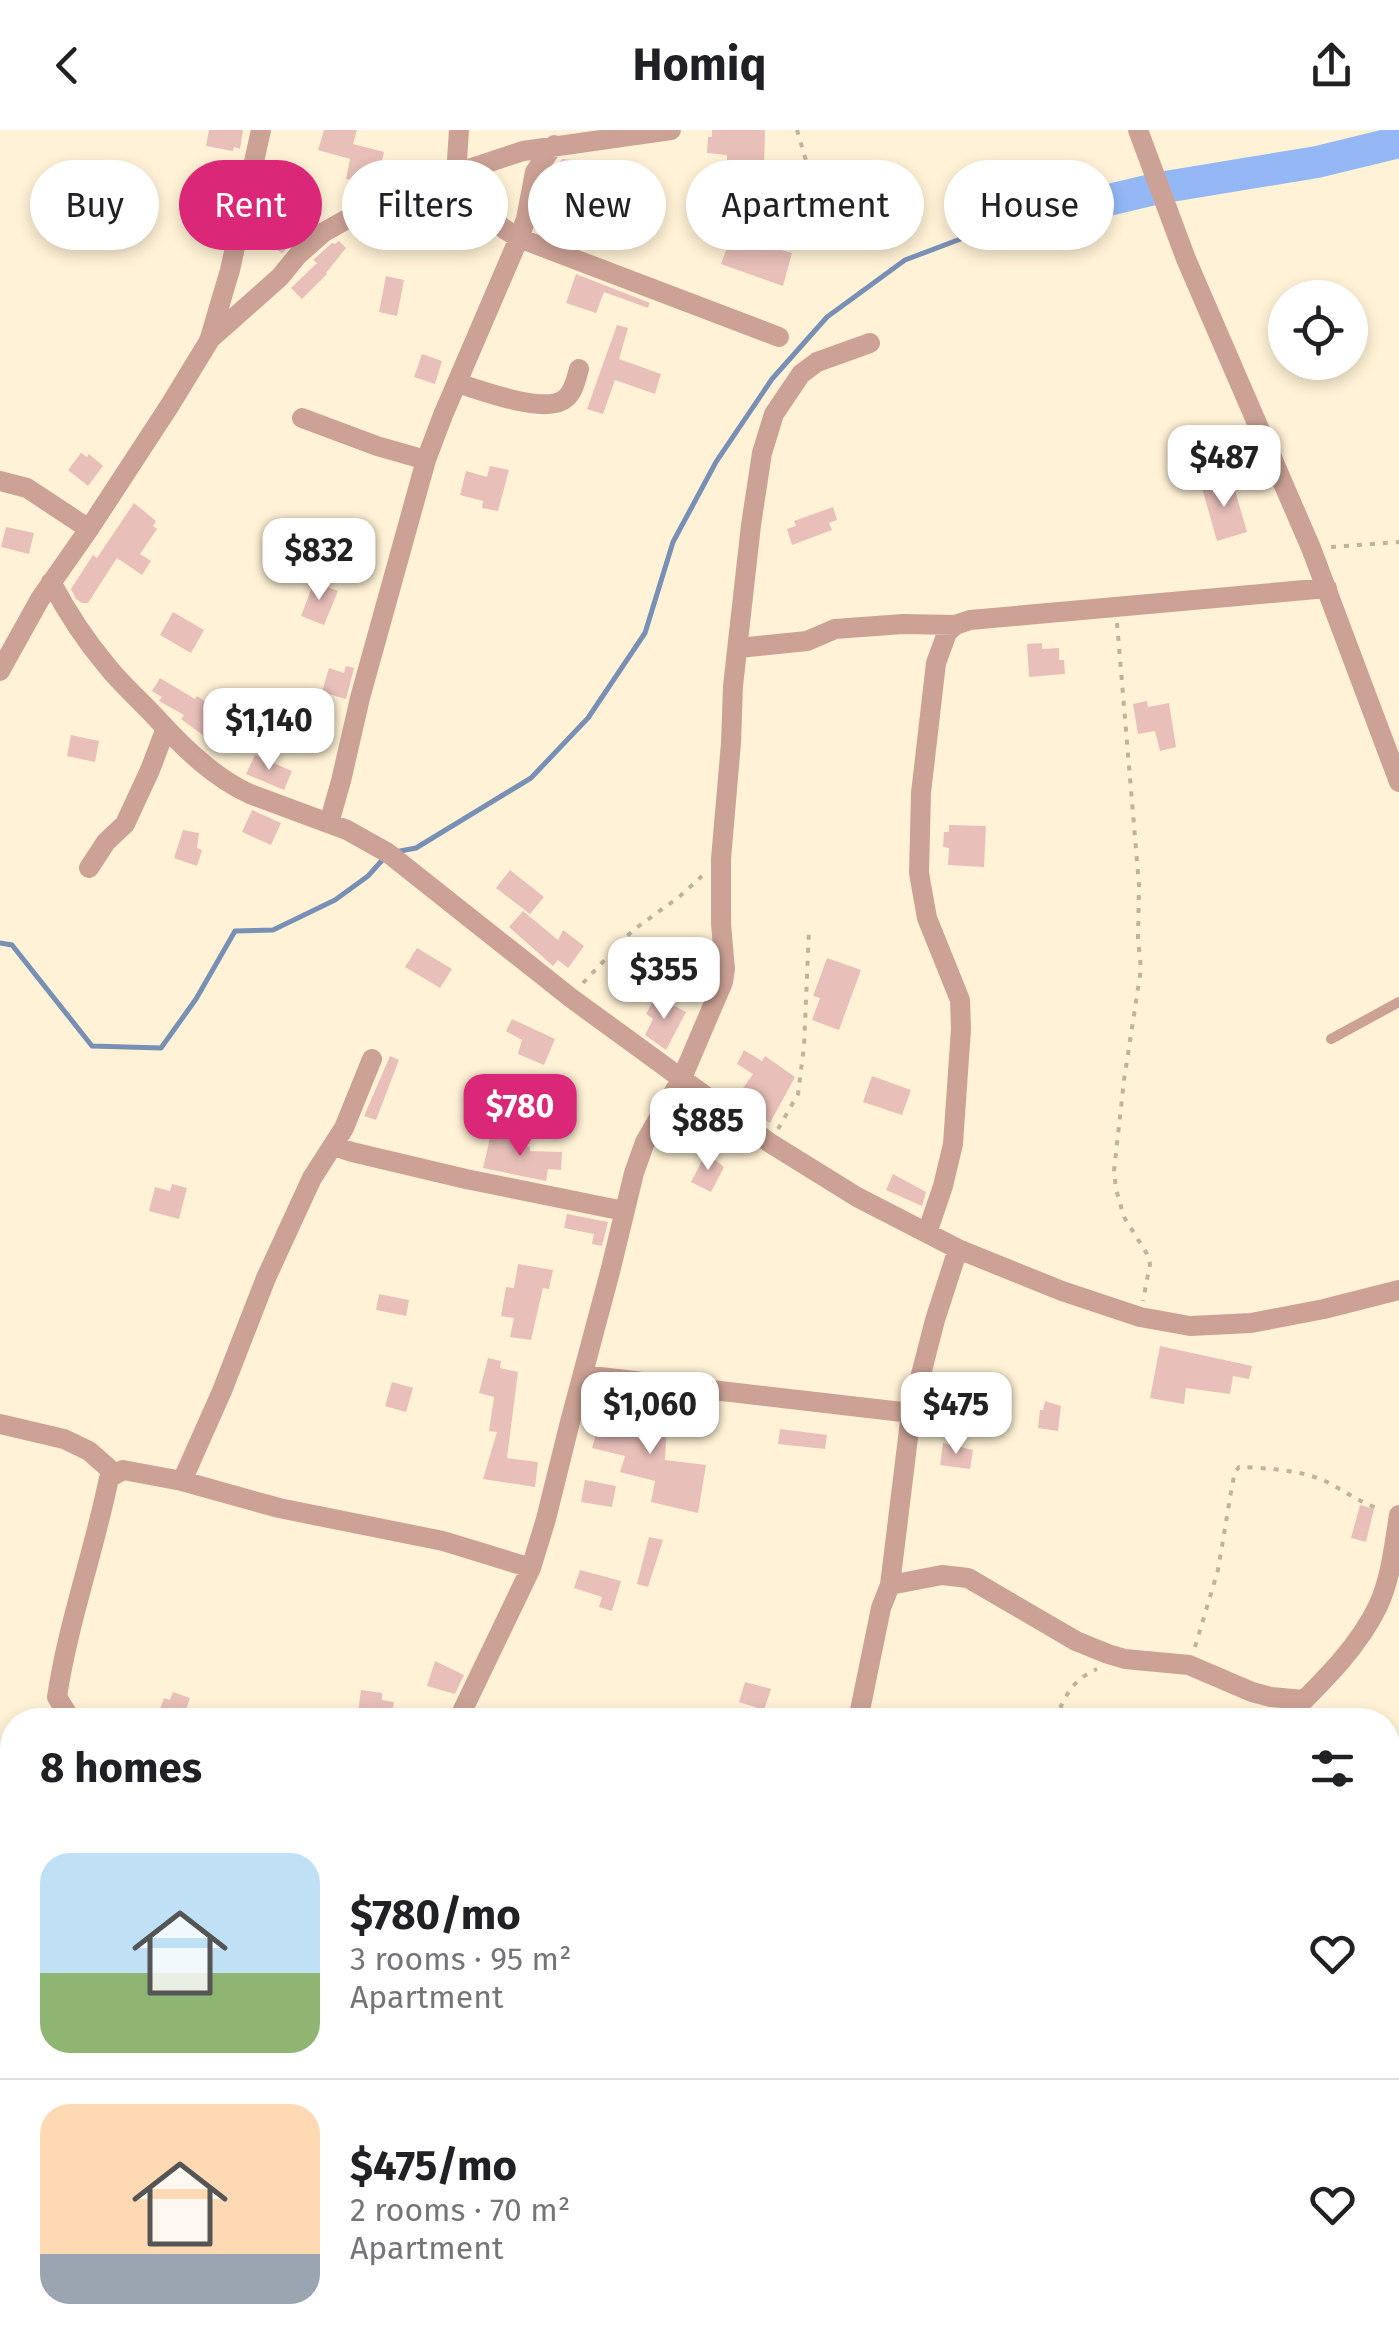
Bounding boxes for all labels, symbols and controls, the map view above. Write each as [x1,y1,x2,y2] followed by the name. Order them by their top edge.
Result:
[40,38,95,93] icon: back
[633,38,766,92] text: Homiq
[1304,38,1359,93] icon: share
[30,160,159,250] chip: Buy
[179,160,322,250] chip: Rent
[342,160,508,250] chip: Filters
[528,160,666,250] chip: New
[686,160,924,250] chip: Apartment
[944,160,1114,250] chip: House
[1268,280,1368,380] map controls
[1268,280,1368,380] button: locate
[1165,425,1283,510] pin: $487
[1190,438,1258,476] text: $487
[260,518,378,603] pin: $832
[284,531,354,569] text: $832
[188,688,350,773] pin: $1,140
[225,701,313,739] text: $1,140
[605,937,723,1022] pin: $355
[630,950,698,988] text: $355
[461,1074,579,1159] pin: $780
[486,1087,554,1125] text: $780
[649,1088,767,1173] pin: $885
[672,1101,744,1139] text: $885
[569,1372,731,1457] pin: $1,060
[897,1372,1015,1457] pin: $475
[603,1385,697,1423] text: $1,060
[923,1385,989,1423] text: $475
[1305,1741,1360,1796] icon: filters
[40,1743,202,1793] text: 8 homes
[350,1890,521,1940] text: $780/mo
[120,1893,240,2013] icon: home
[1305,1926,1360,1981] icon: heart
[350,1940,572,1978] text: 3 rooms · 95 m²
[350,1978,504,2016] text: Apartment
[350,2141,517,2191] text: $475/mo
[120,2144,240,2264] icon: home
[1305,2177,1360,2232] icon: heart
[350,2191,570,2229] text: 2 rooms · 70 m²
[350,2229,504,2267] text: Apartment

